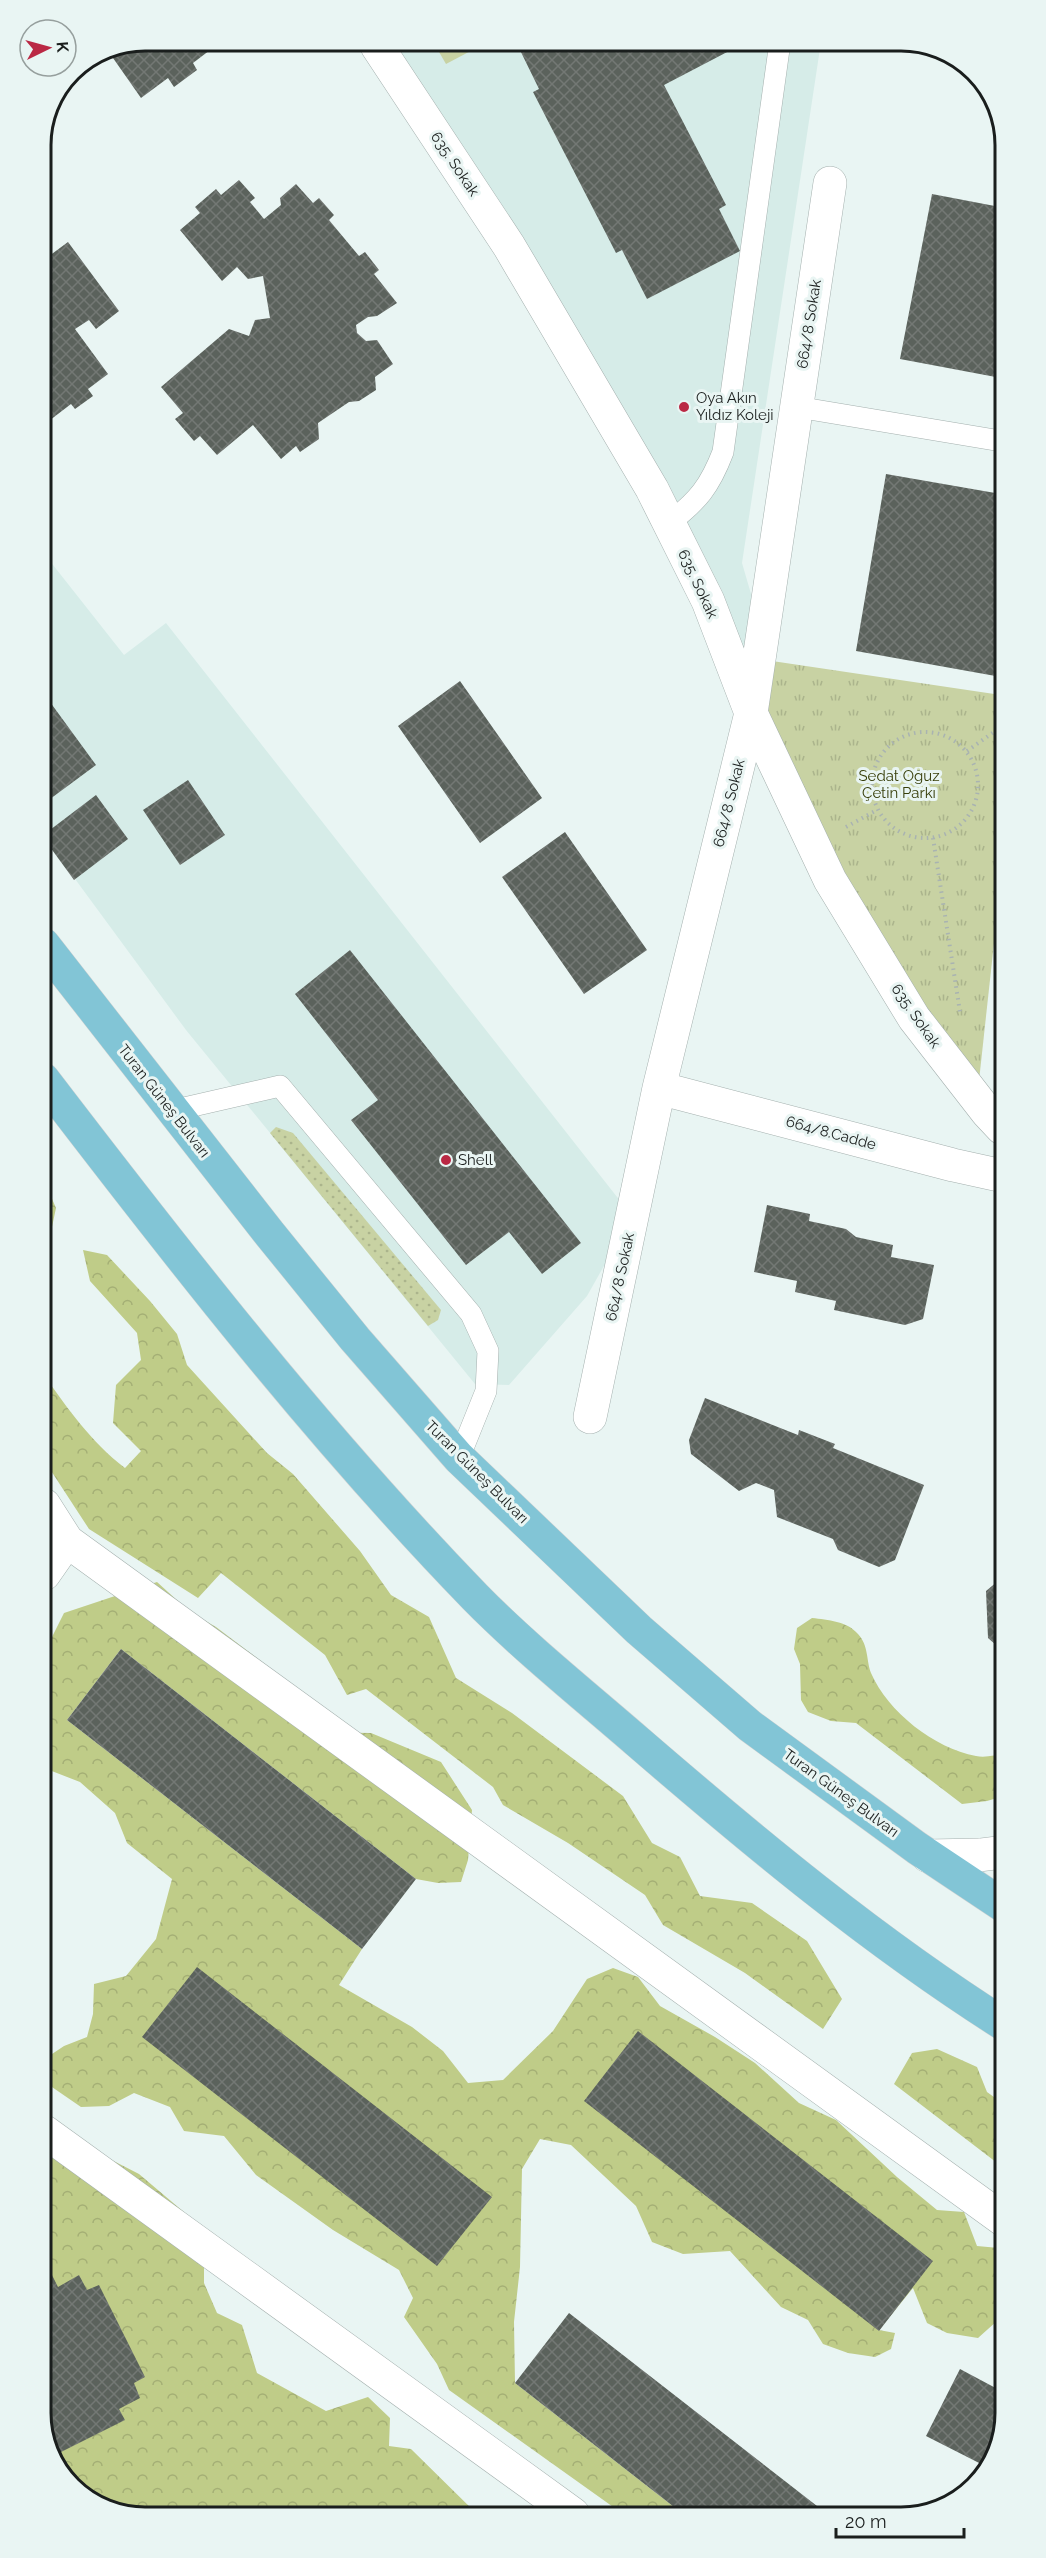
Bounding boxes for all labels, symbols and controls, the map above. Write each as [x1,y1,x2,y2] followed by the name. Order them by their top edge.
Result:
[18,18,78,78] north arrow
[53,41,72,53] text: K
[427,128,483,200] street label: 635. Sokak
[793,278,825,370] street label: 664/8 Sokak
[696,389,774,424] place label: Oya Akın Yıldız Koleji
[677,400,691,414] marker: Oya Akın Yıldız Koleji
[674,547,722,621] street label: 635. Sokak
[709,757,749,849] street label: 664/8 Sokak
[858,767,940,802] park label: Sedat Oğuz Çetin Parkı
[887,981,945,1051] street label: 635. Sokak
[114,1041,214,1161] street label: Turan Güneş Bulvarı
[784,1112,878,1154] street label: 664/8.Cadde
[458,1151,494,1169] place label: Shell
[439,1153,453,1167] marker: Shell
[602,1231,638,1323] street label: 664/8 Sokak
[422,1417,532,1527] street label: Turan Güneş Bulvarı
[780,1745,902,1841] street label: Turan Güneş Bulvarı
[836,2501,964,2539] scale bar
[845,2511,887,2532] text: 20 m

